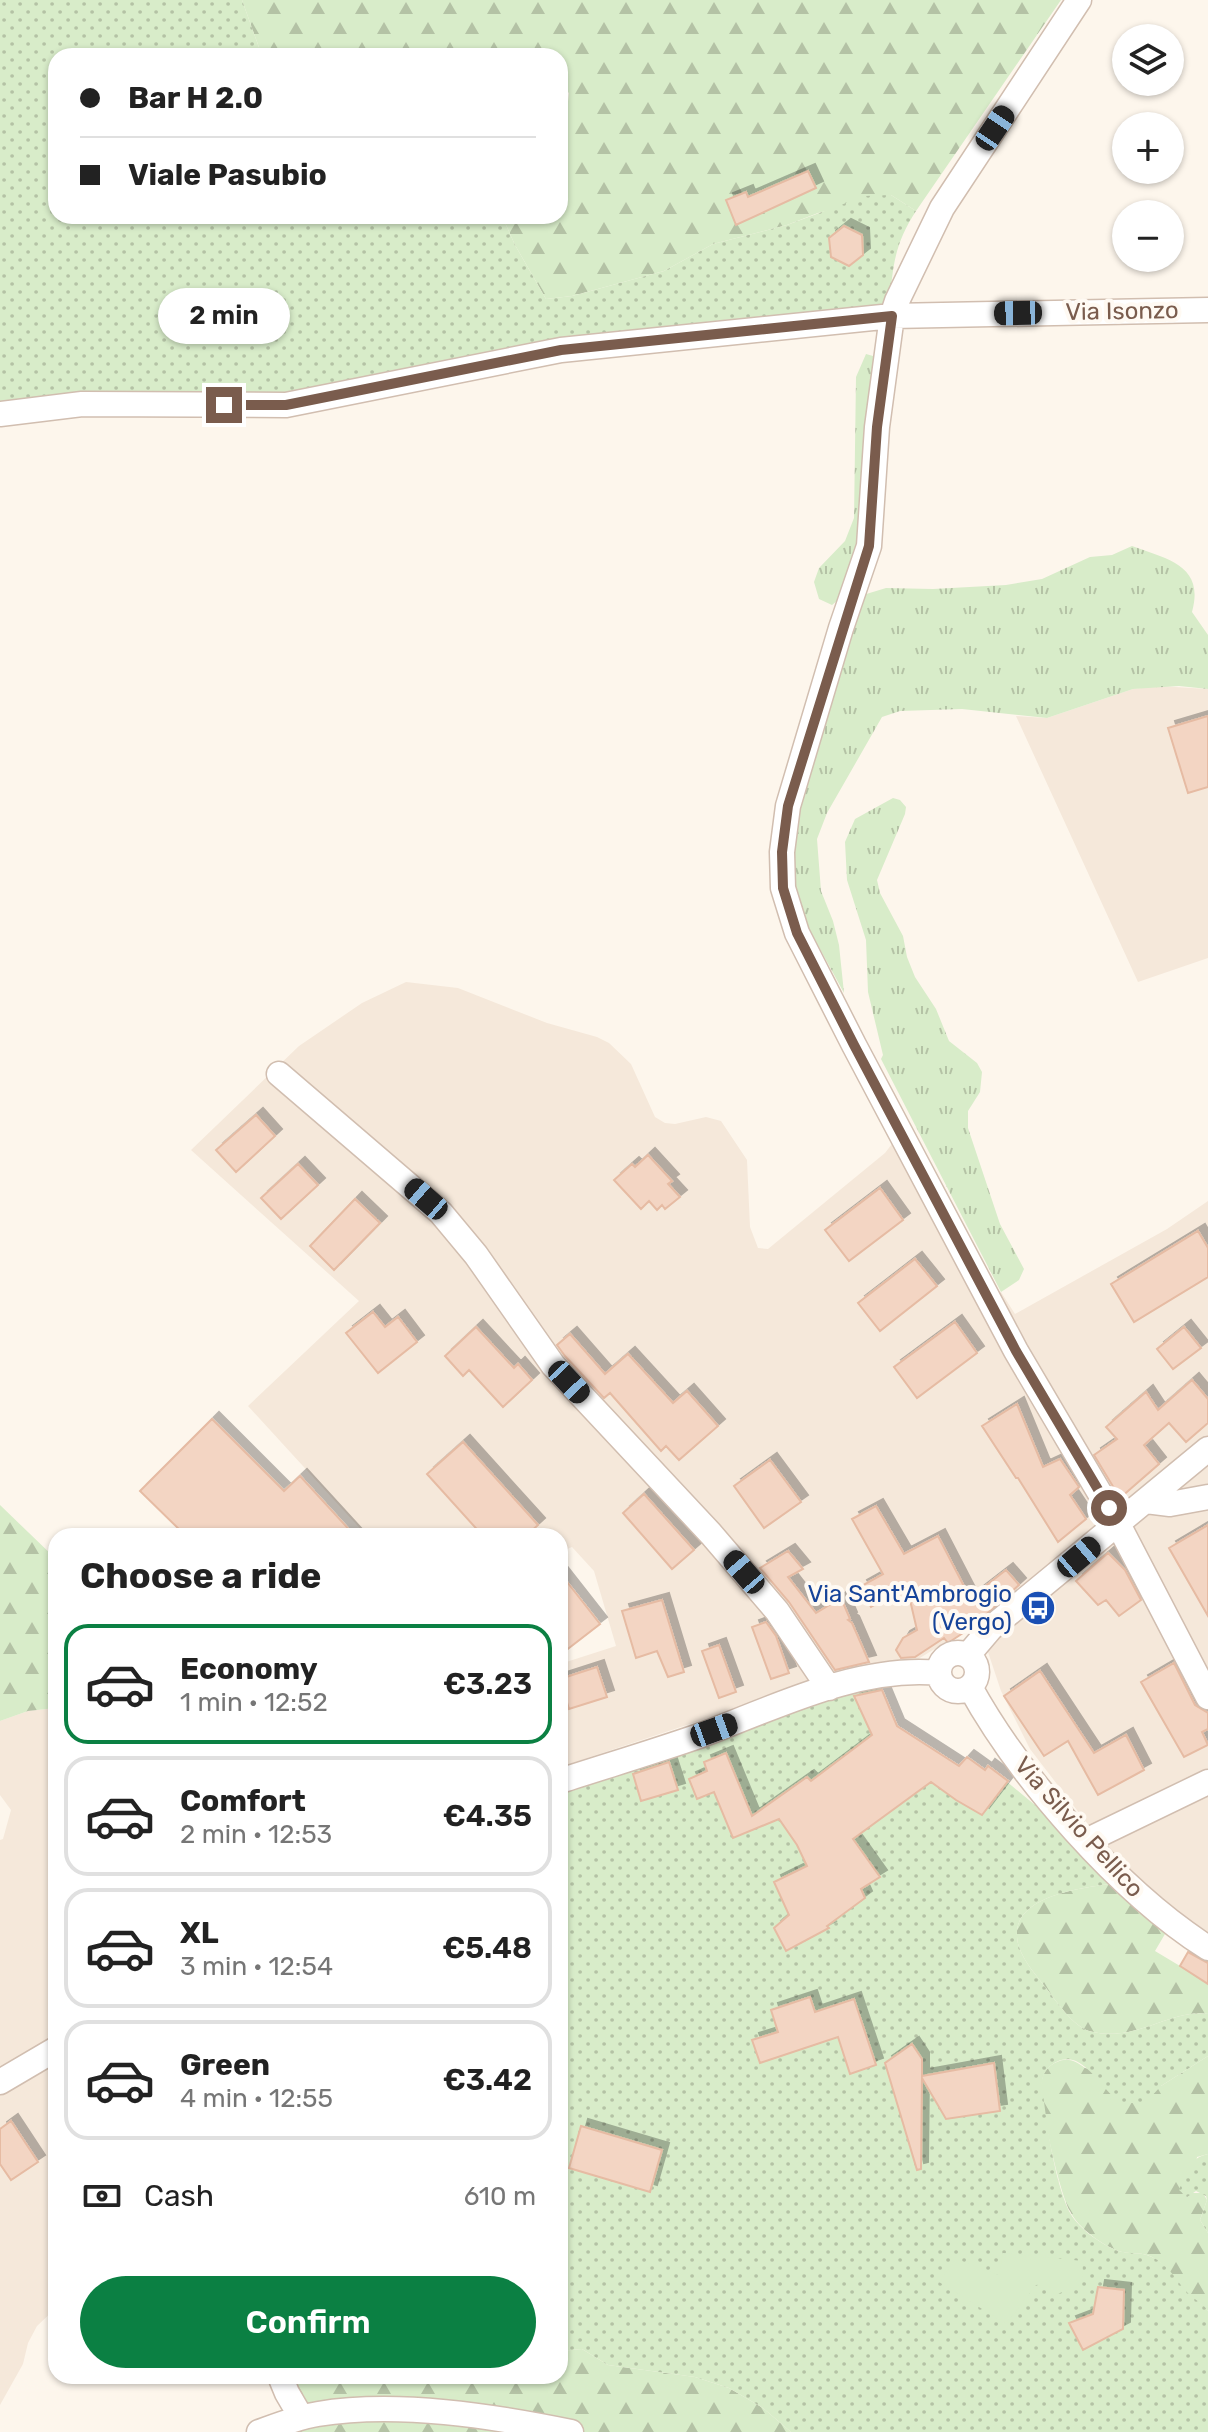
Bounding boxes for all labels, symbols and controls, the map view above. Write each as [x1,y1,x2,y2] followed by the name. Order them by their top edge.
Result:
[1112,24,1184,272] map controls
[1112,24,1184,96] button: layers
[128,80,263,116] text: Bar H 2.0
[972,101,1018,155] car
[1112,112,1184,184] button: +
[128,157,327,193] text: Viale Pasubio
[1112,200,1184,272] button: −
[158,289,290,345] callout: 2 min
[1065,296,1179,326] street label: Via Isonzo
[189,300,259,331] text: 2 min
[994,301,1042,325] car
[206,387,242,423] route end
[400,1174,452,1224] car
[544,1356,594,1408] car
[1091,1490,1127,1526] route start
[1053,1532,1105,1582] car
[719,1546,769,1598] car
[80,1554,321,1597] text: Choose a ride
[808,1580,1012,1636] place label: Via Sant'Ambrogio (Vergo)
[1019,1589,1057,1627] bus stop icon: Via Sant'Ambrogio (Vergo)
[84,1648,156,1720] icon: car
[180,1651,318,1687] text: Economy
[443,1666,532,1702] text: €3.23
[180,1687,328,1718] text: 1 min · 12:52
[687,1711,741,1749] car
[1009,1751,1149,1903] street label: Via Silvio Pellico
[84,1780,156,1852] icon: car
[180,1783,306,1819] text: Comfort
[442,1798,532,1834] text: €4.35
[180,1819,332,1850] text: 2 min · 12:53
[84,1912,156,1984] icon: car
[180,1915,219,1951] text: XL
[442,1930,532,1966] text: €5.48
[180,1951,333,1982] text: 3 min · 12:54
[84,2044,156,2116] icon: car
[180,2047,270,2083] text: Green
[442,2062,532,2098] text: €3.42
[180,2083,333,2114] text: 4 min · 12:55
[80,2174,124,2218] icon: cash
[144,2178,214,2214] text: Cash
[464,2181,536,2212] text: 610 m
[80,2276,536,2368] button: Confirm

